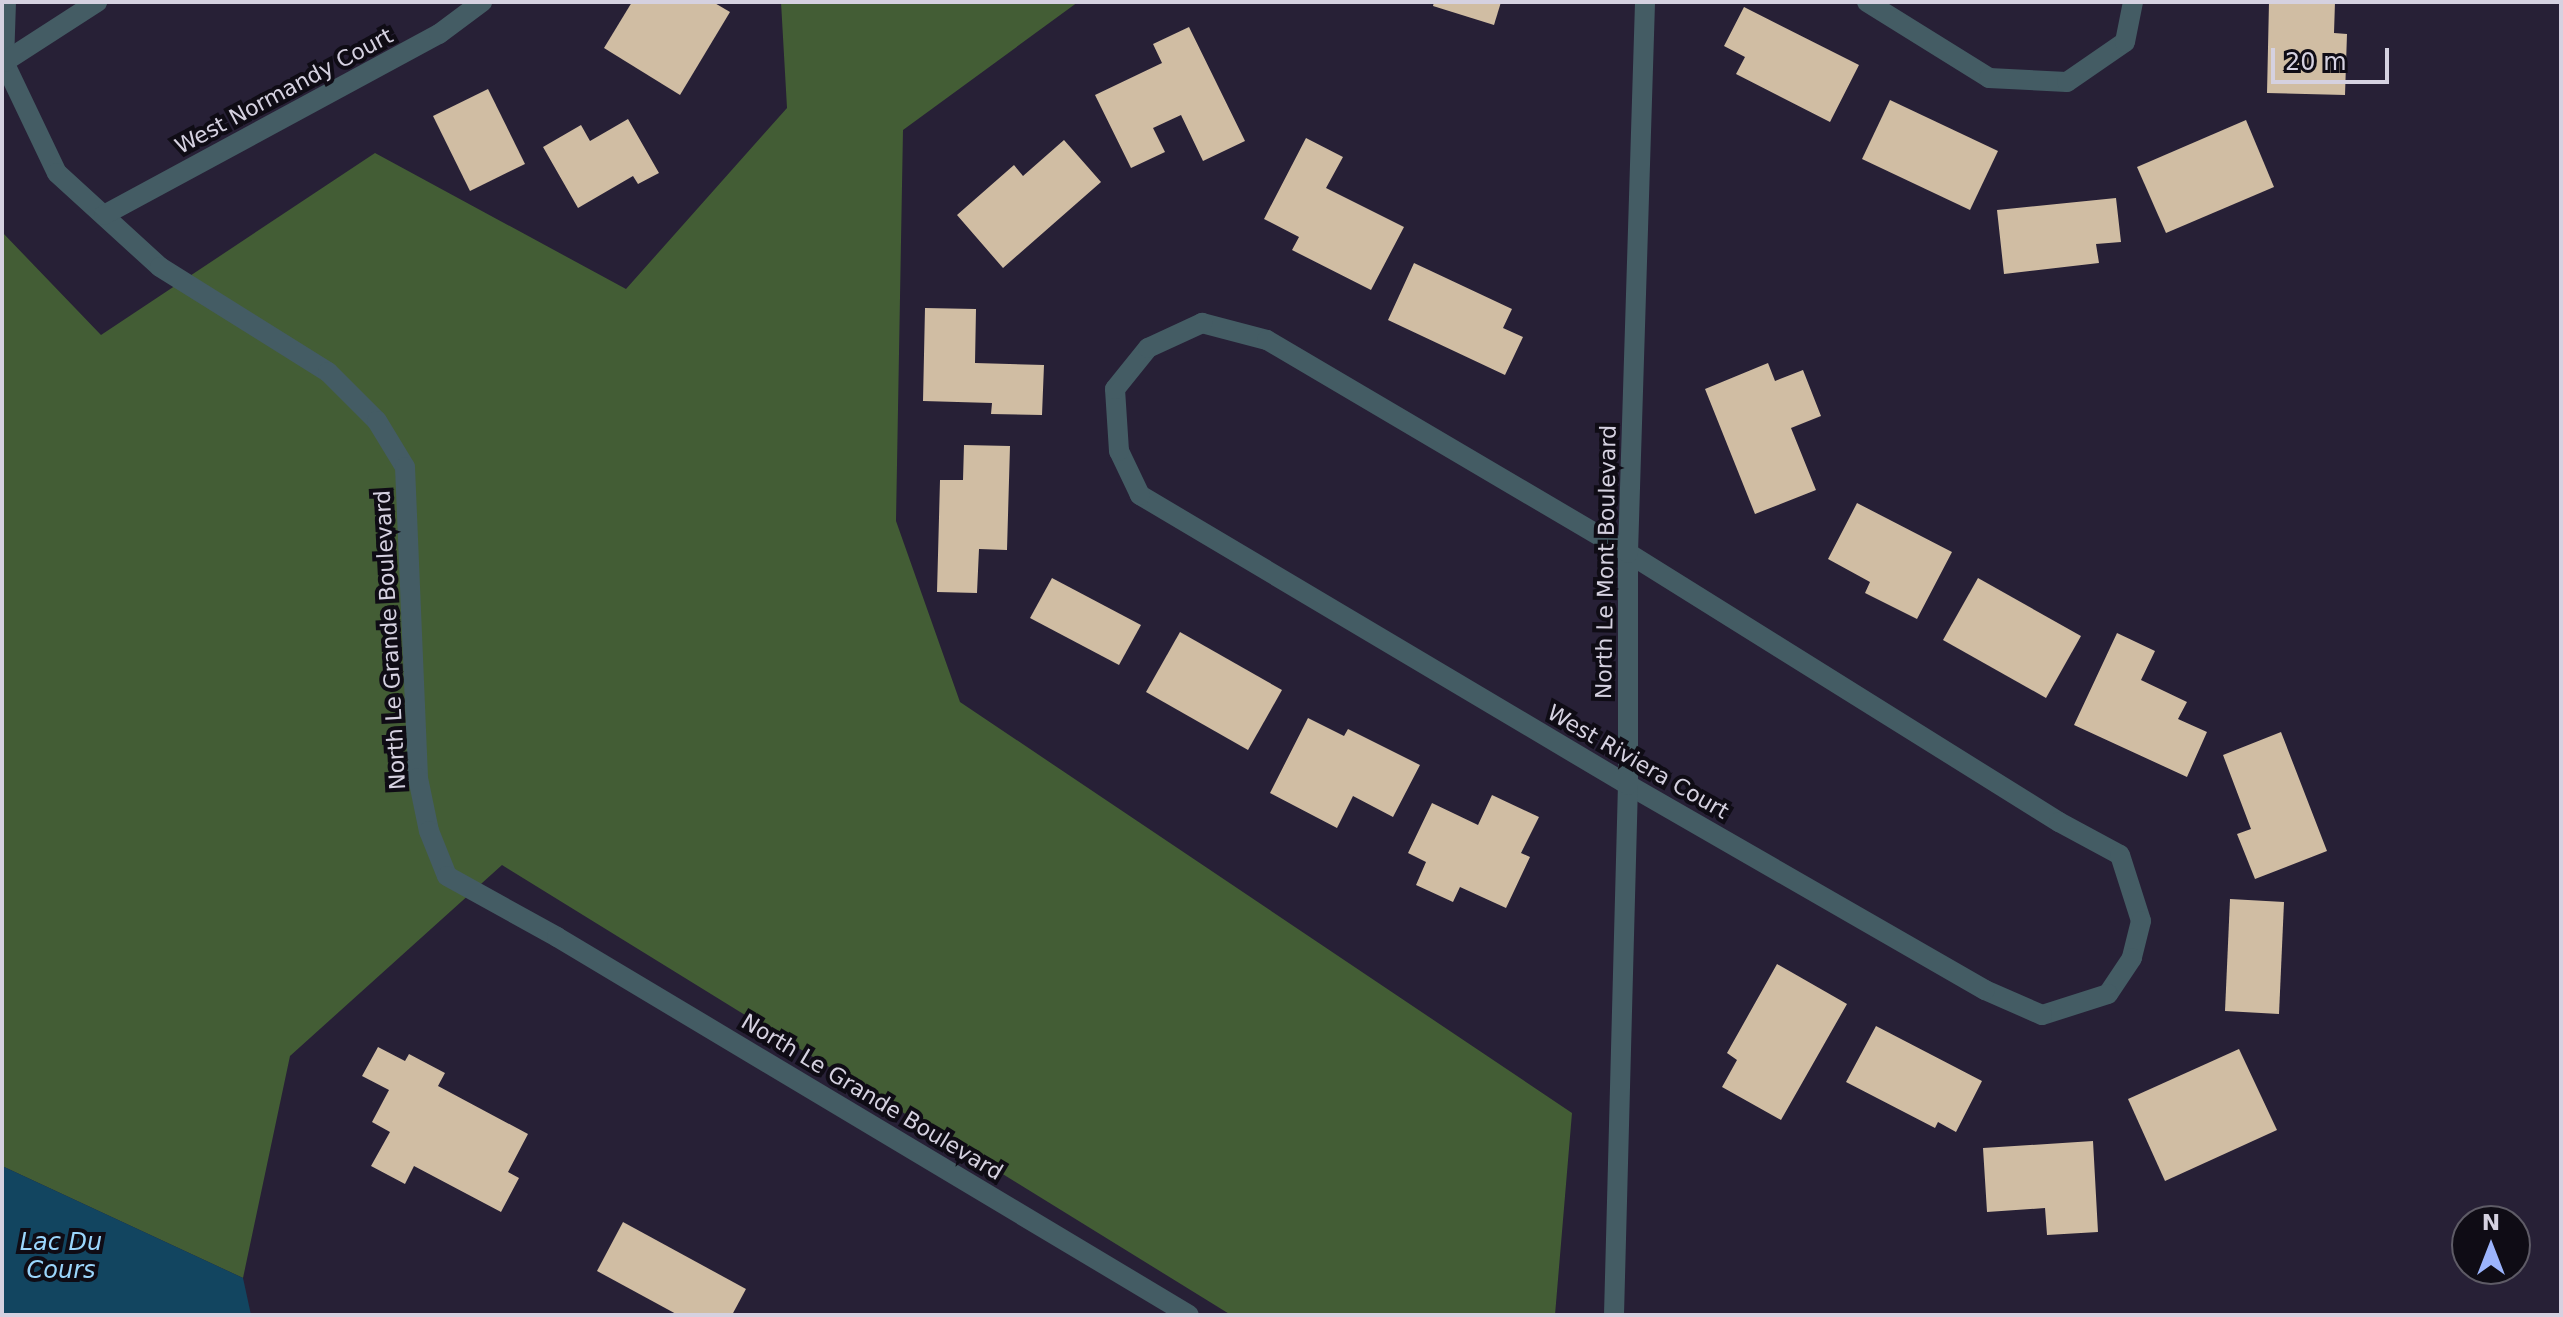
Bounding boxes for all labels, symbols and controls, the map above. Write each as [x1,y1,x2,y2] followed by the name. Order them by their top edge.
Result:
[171,22,397,160] street label: West Normandy Court
[2275,32,2393,82] scale bar
[2285,48,2347,76] text: 20 m
[1590,425,1622,699] street label: North Le Mont Boulevard
[369,489,411,791] street label: North Le Grande Boulevard
[1543,699,1733,825] street label: West Riviera Court
[737,1008,1007,1186] street label: North Le Grande Boulevard
[2451,1205,2531,1285] north arrow
[2482,1210,2500,1235] text: N
[20,1229,102,1285] water label: Lac Du Cours

